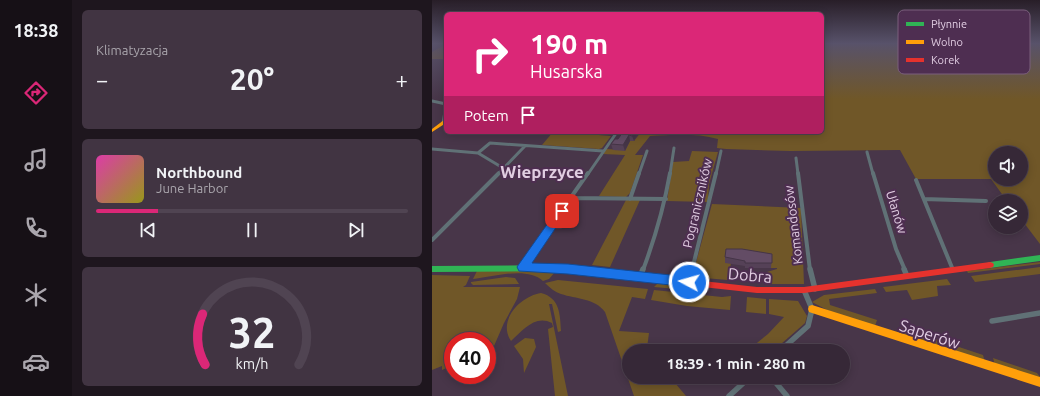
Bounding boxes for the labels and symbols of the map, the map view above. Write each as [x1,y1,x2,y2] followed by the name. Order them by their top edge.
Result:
[898,10,1030,74] legend
[931,18,967,30] text: Płynnie
[931,36,963,48] text: Wolno
[931,54,960,66] text: Korek
[680,157,714,249] street label: Pograniczników
[500,162,584,181] district label: Wieprzyce
[781,185,805,265] street label: Komandosów
[884,189,910,235] street label: Ułanów
[545,194,579,228] pin
[668,261,710,303] position arrow
[727,264,773,286] street label: Dobra
[897,316,963,352] street label: Saperów
[444,332,496,384] speed limit sign: 40

